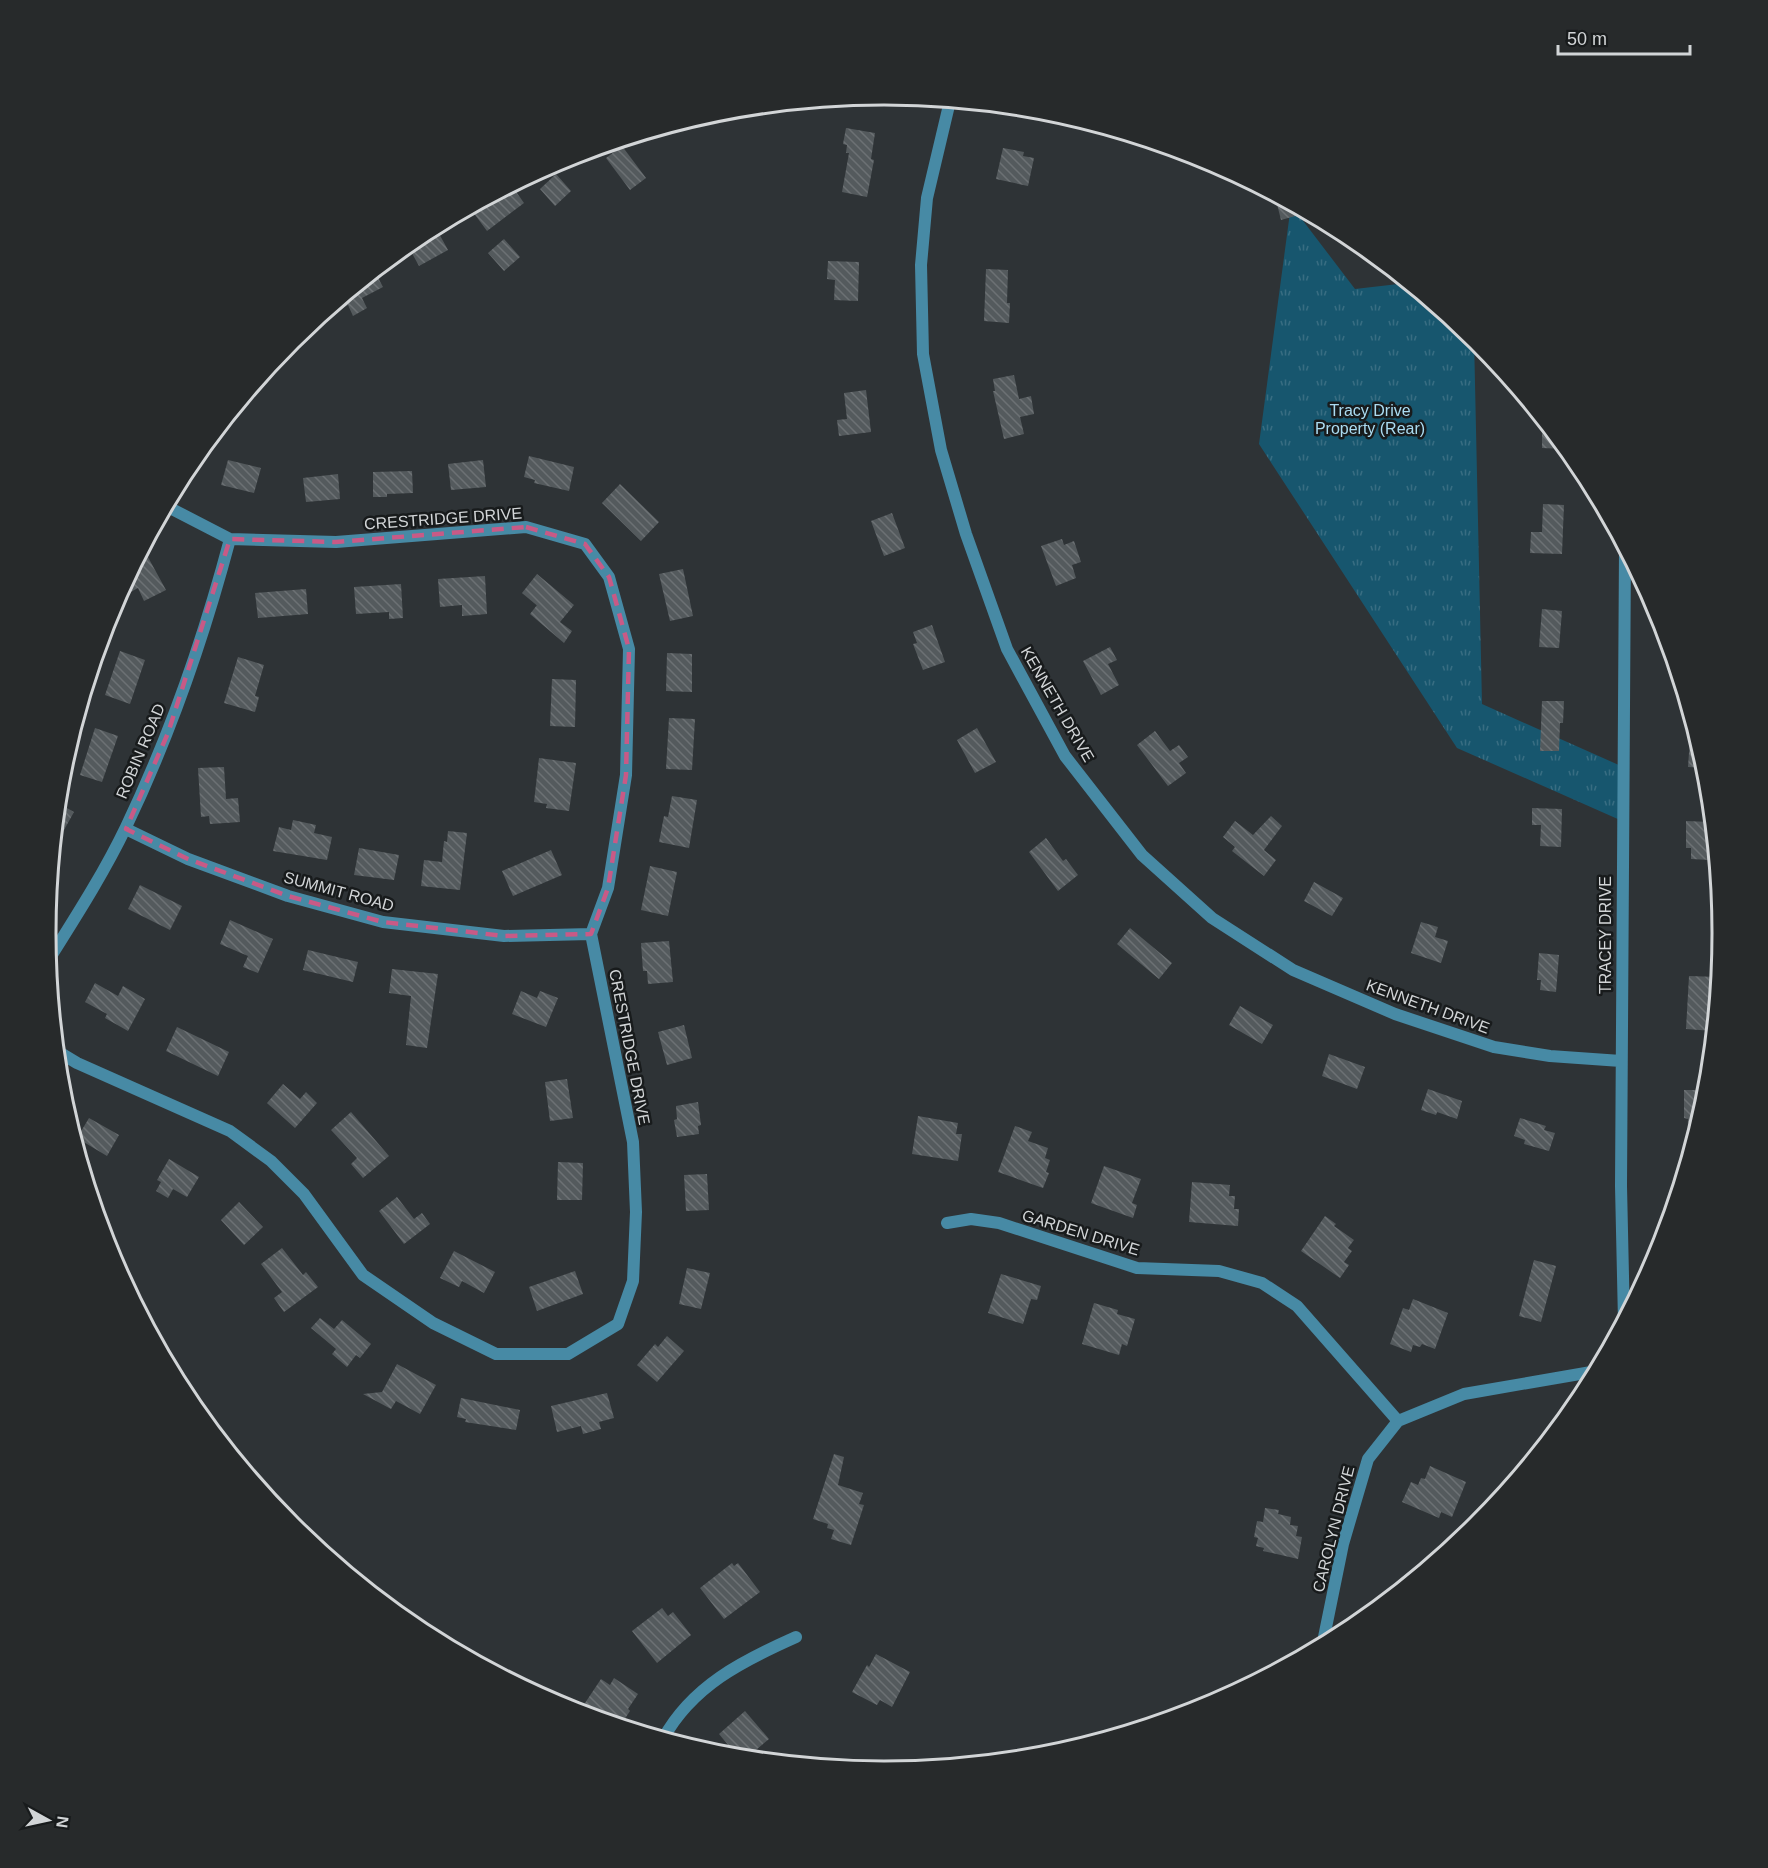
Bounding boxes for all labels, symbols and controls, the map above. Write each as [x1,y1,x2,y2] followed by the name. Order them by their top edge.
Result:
[1558,18,1690,56] scale bar
[1567,29,1607,49] text: 50 m
[1315,402,1425,437] park label: Tracy Drive Property (Rear)
[364,505,523,532] street label: CRESTRIDGE DRIVE
[1018,644,1097,765] street label: KENNETH DRIVE
[113,701,168,801] street label: ROBIN ROAD
[282,869,396,914] street label: SUMMIT ROAD
[1597,876,1614,994] street label: TRACEY DRIVE
[606,968,653,1126] street label: CRESTRIDGE DRIVE
[1364,976,1492,1037] street label: KENNETH DRIVE
[1020,1207,1142,1258] street label: GARDEN DRIVE
[1310,1464,1357,1594] street label: CAROLYN DRIVE
[18,1790,78,1850] north arrow
[53,1815,72,1829] text: N

